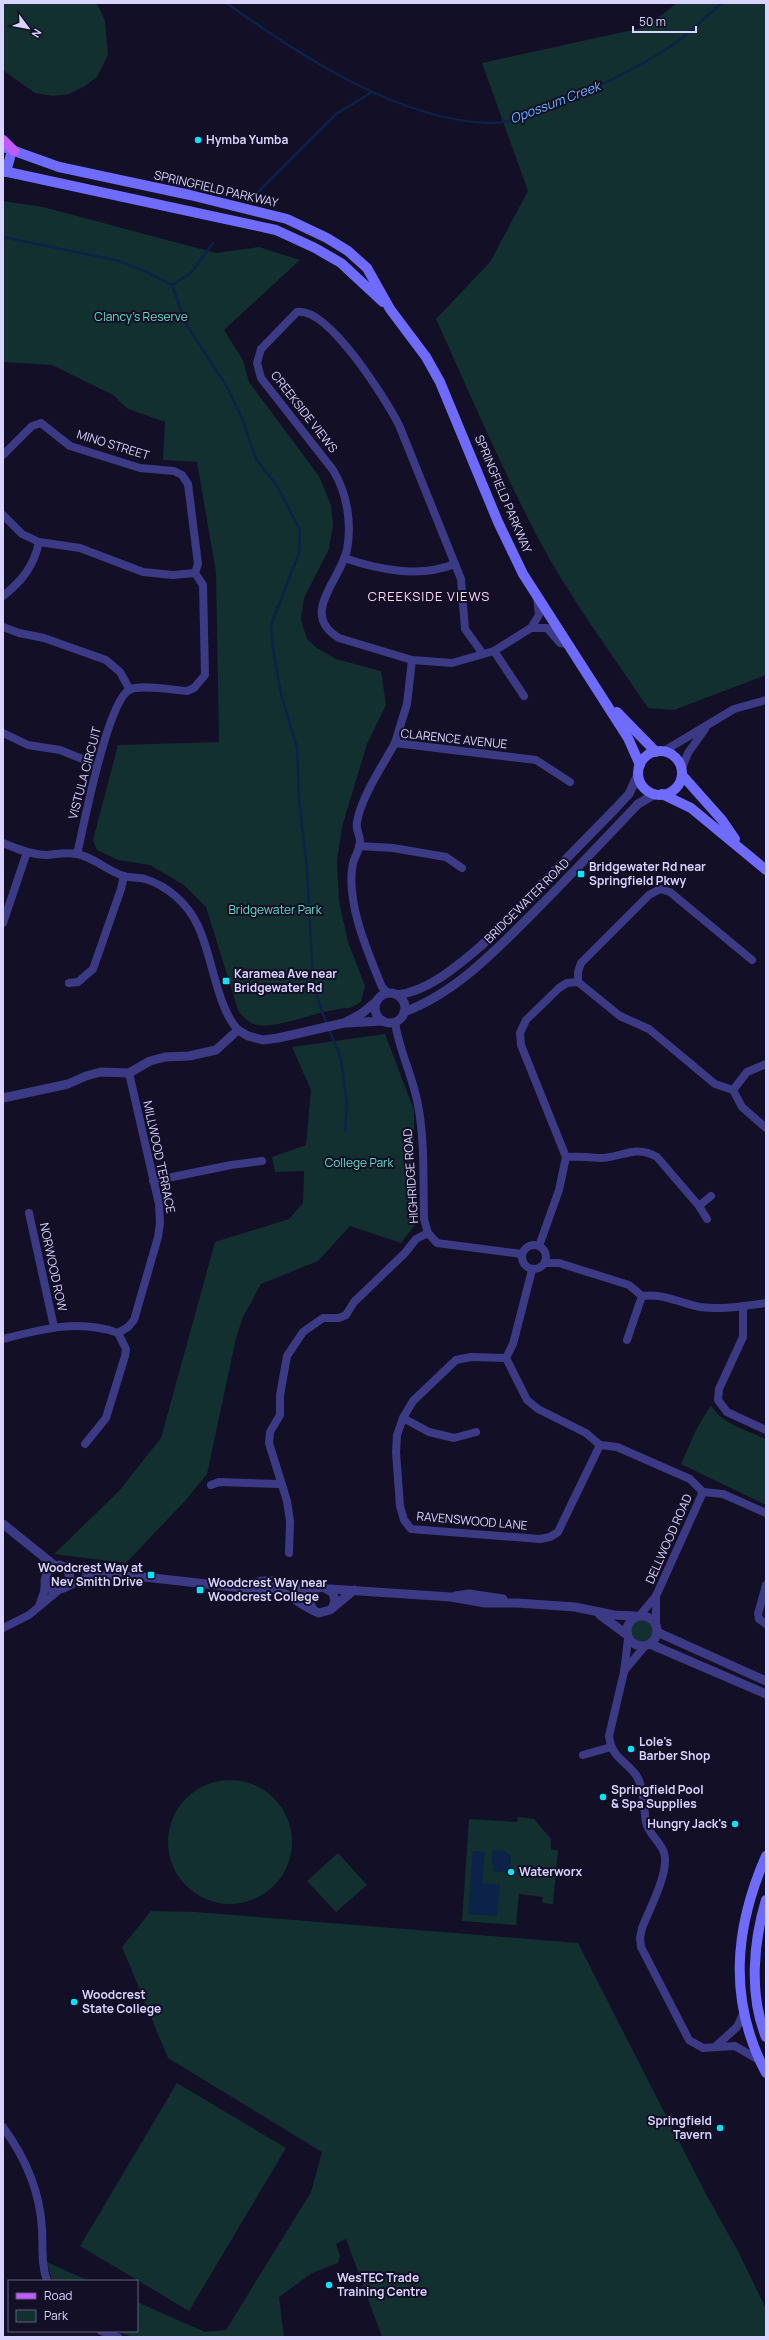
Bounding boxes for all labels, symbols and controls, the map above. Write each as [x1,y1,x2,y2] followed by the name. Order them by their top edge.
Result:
[8,8,48,48] north arrow
[633,8,696,34] scale bar
[639,13,666,30] text: 50 m
[28,26,45,41] text: N
[507,76,605,127] water label: Opossum Creek
[206,131,288,148] place label: Hymba Yumba
[193,135,203,145] marker: Hymba Yumba
[152,166,280,211] street label: SPRINGFIELD PARKWAY
[94,308,188,325] park label: Clancy's Reserve
[267,367,342,456] street label: CREEKSIDE VIEWS
[75,425,152,464] street label: MINO STREET
[471,432,536,556] street label: SPRINGFIELD PARKWAY
[368,587,490,605] district label: CREEKSIDE VIEWS
[64,724,105,821] street label: VISTULA CIRCUIT
[400,724,508,753] street label: CLARENCE AVENUE
[480,854,573,947] street label: BRIDGEWATER ROAD
[589,858,706,889] place label: Bridgewater Rd near Springfield Pkwy
[576,869,586,879] marker: Bridgewater Rd near Springfield Pkwy
[228,901,323,918] park label: Bridgewater Park
[234,965,337,996] place label: Karamea Ave near Bridgewater Rd
[221,976,231,986] marker: Karamea Ave near Bridgewater Rd
[139,1099,180,1215] street label: MILLWOOD TERRACE
[399,1128,422,1224] street label: HIGHRIDGE ROAD
[325,1154,394,1171] park label: College Park
[36,1221,71,1314] street label: NORWOOD ROW
[641,1491,696,1586] street label: DELLWOOD ROAD
[416,1507,528,1534] street label: RAVENSWOOD LANE
[38,1559,143,1590] place label: Woodcrest Way at Nev Smith Drive
[146,1570,156,1580] marker: Woodcrest Way at Nev Smith Drive
[208,1574,327,1605] place label: Woodcrest Way near Woodcrest College
[195,1585,205,1595] marker: Woodcrest Way near Woodcrest College
[639,1733,710,1764] place label: Lole's Barber Shop
[626,1744,636,1754] marker: Lole's Barber Shop
[611,1781,704,1812] place label: Springfield Pool & Spa Supplies
[598,1792,608,1802] marker: Springfield Pool & Spa Supplies
[647,1815,727,1832] place label: Hungry Jack's
[730,1819,740,1829] marker: Hungry Jack's
[519,1863,583,1880] place label: Waterworx
[506,1867,516,1877] marker: Waterworx
[82,1986,161,2017] place label: Woodcrest State College
[69,1997,79,2007] marker: Woodcrest State College
[648,2112,712,2143] place label: Springfield Tavern
[715,2123,725,2133] marker: Springfield Tavern
[337,2269,427,2300] place label: WesTEC Trade Training Centre
[8,2280,138,2332] legend
[324,2280,334,2290] marker: WesTEC Trade Training Centre
[44,2287,72,2304] text: Road
[44,2307,69,2324] text: Park

